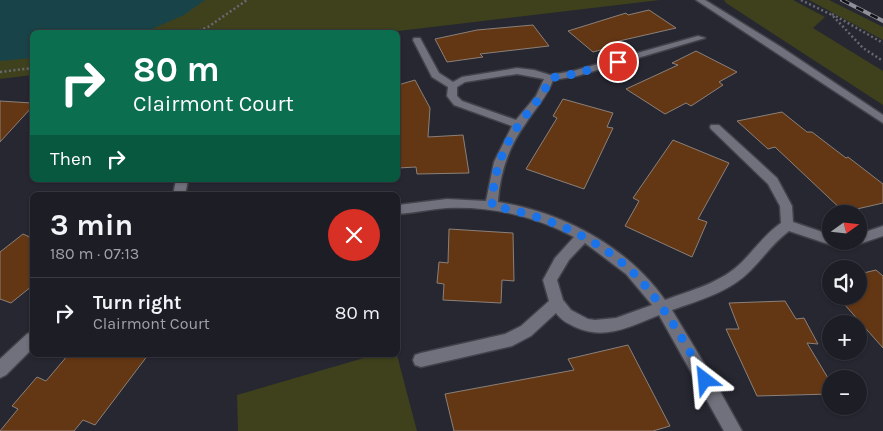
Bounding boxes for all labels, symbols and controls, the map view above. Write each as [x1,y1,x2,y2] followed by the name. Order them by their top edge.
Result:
[597,41,639,83] pin
[604,48,632,76] icon: arrive
[133,49,220,90] text: 80 m
[50,50,115,115] icon: right
[133,91,294,117] text: Clairmont Court
[102,145,130,173] icon: right
[50,148,92,170] text: Then
[822,205,868,250] north arrow
[822,205,867,415] map controls
[50,207,133,243] text: 3 min
[328,209,380,261] button: close
[50,244,139,263] text: 180 m · 07:13
[822,260,867,305] button: sound
[93,292,182,314] text: Turn right
[50,299,78,327] icon: right
[335,302,380,324] text: 80 m
[93,314,210,333] text: Clairmont Court
[822,315,867,360] button: +
[678,353,730,405] position arrow
[822,370,867,415] button: −

